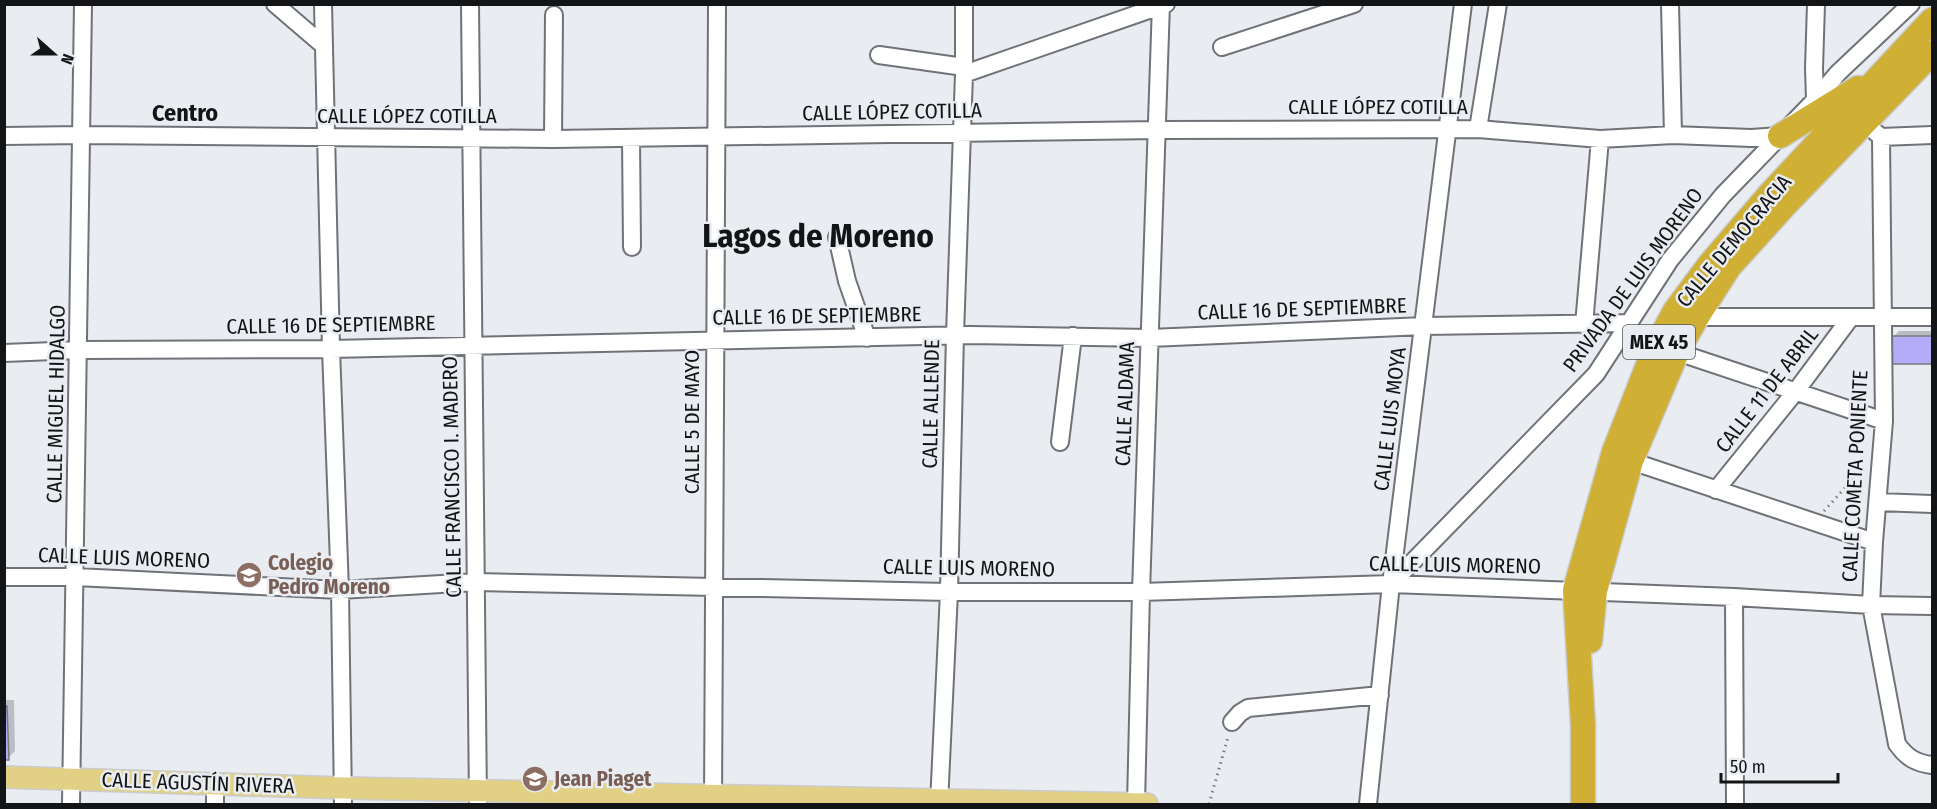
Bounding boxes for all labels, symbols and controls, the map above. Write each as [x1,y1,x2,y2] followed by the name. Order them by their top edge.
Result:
[24,24,84,84] north arrow
[57,51,78,67] text: N
[1288,94,1468,120] street label: CALLE LÓPEZ COTILLA
[802,97,982,127] street label: CALLE LÓPEZ COTILLA
[152,99,218,127] district label: Centro
[317,103,497,129] street label: CALLE LÓPEZ COTILLA
[1671,169,1797,313] street label: CALLE DEMOCRACIA
[1557,183,1709,377] street label: PRIVADA DE LUIS MORENO
[702,216,934,256] district label: Lagos de Moreno
[1197,292,1407,326] street label: CALLE 16 DE SEPTIEMBRE
[712,301,922,331] street label: CALLE 16 DE SEPTIEMBRE
[41,304,71,504] street label: CALLE MIGUEL HIDALGO
[226,310,436,340] street label: CALLE 16 DE SEPTIEMBRE
[1710,322,1824,458] street label: CALLE 11 DE ABRIL
[1623,325,1695,359] road number: MEX 45
[917,339,945,469] street label: CALLE ALLENDE
[1110,341,1140,467] street label: CALLE ALDAMA
[1368,346,1412,492] street label: CALLE LUIS MOYA
[679,350,705,494] street label: CALLE 5 DE MAYO
[437,356,467,598] street label: CALLE FRANCISCO I. MADERO
[1836,369,1874,583] street label: CALLE COMETA PONIENTE
[37,542,211,574] street label: CALLE LUIS MORENO
[268,550,390,600] place label: Colegio Pedro Moreno
[1369,550,1541,580] street label: CALLE LUIS MORENO
[883,553,1055,583] street label: CALLE LUIS MORENO
[234,560,264,590] school or university icon: Colegio Pedro Moreno
[1721,746,1838,784] scale bar
[1730,756,1766,778] text: 50 m
[520,764,550,794] school or university icon: Jean Piaget
[553,766,652,792] place label: Jean Piaget
[101,767,295,799] street label: CALLE AGUSTÍN RIVERA

